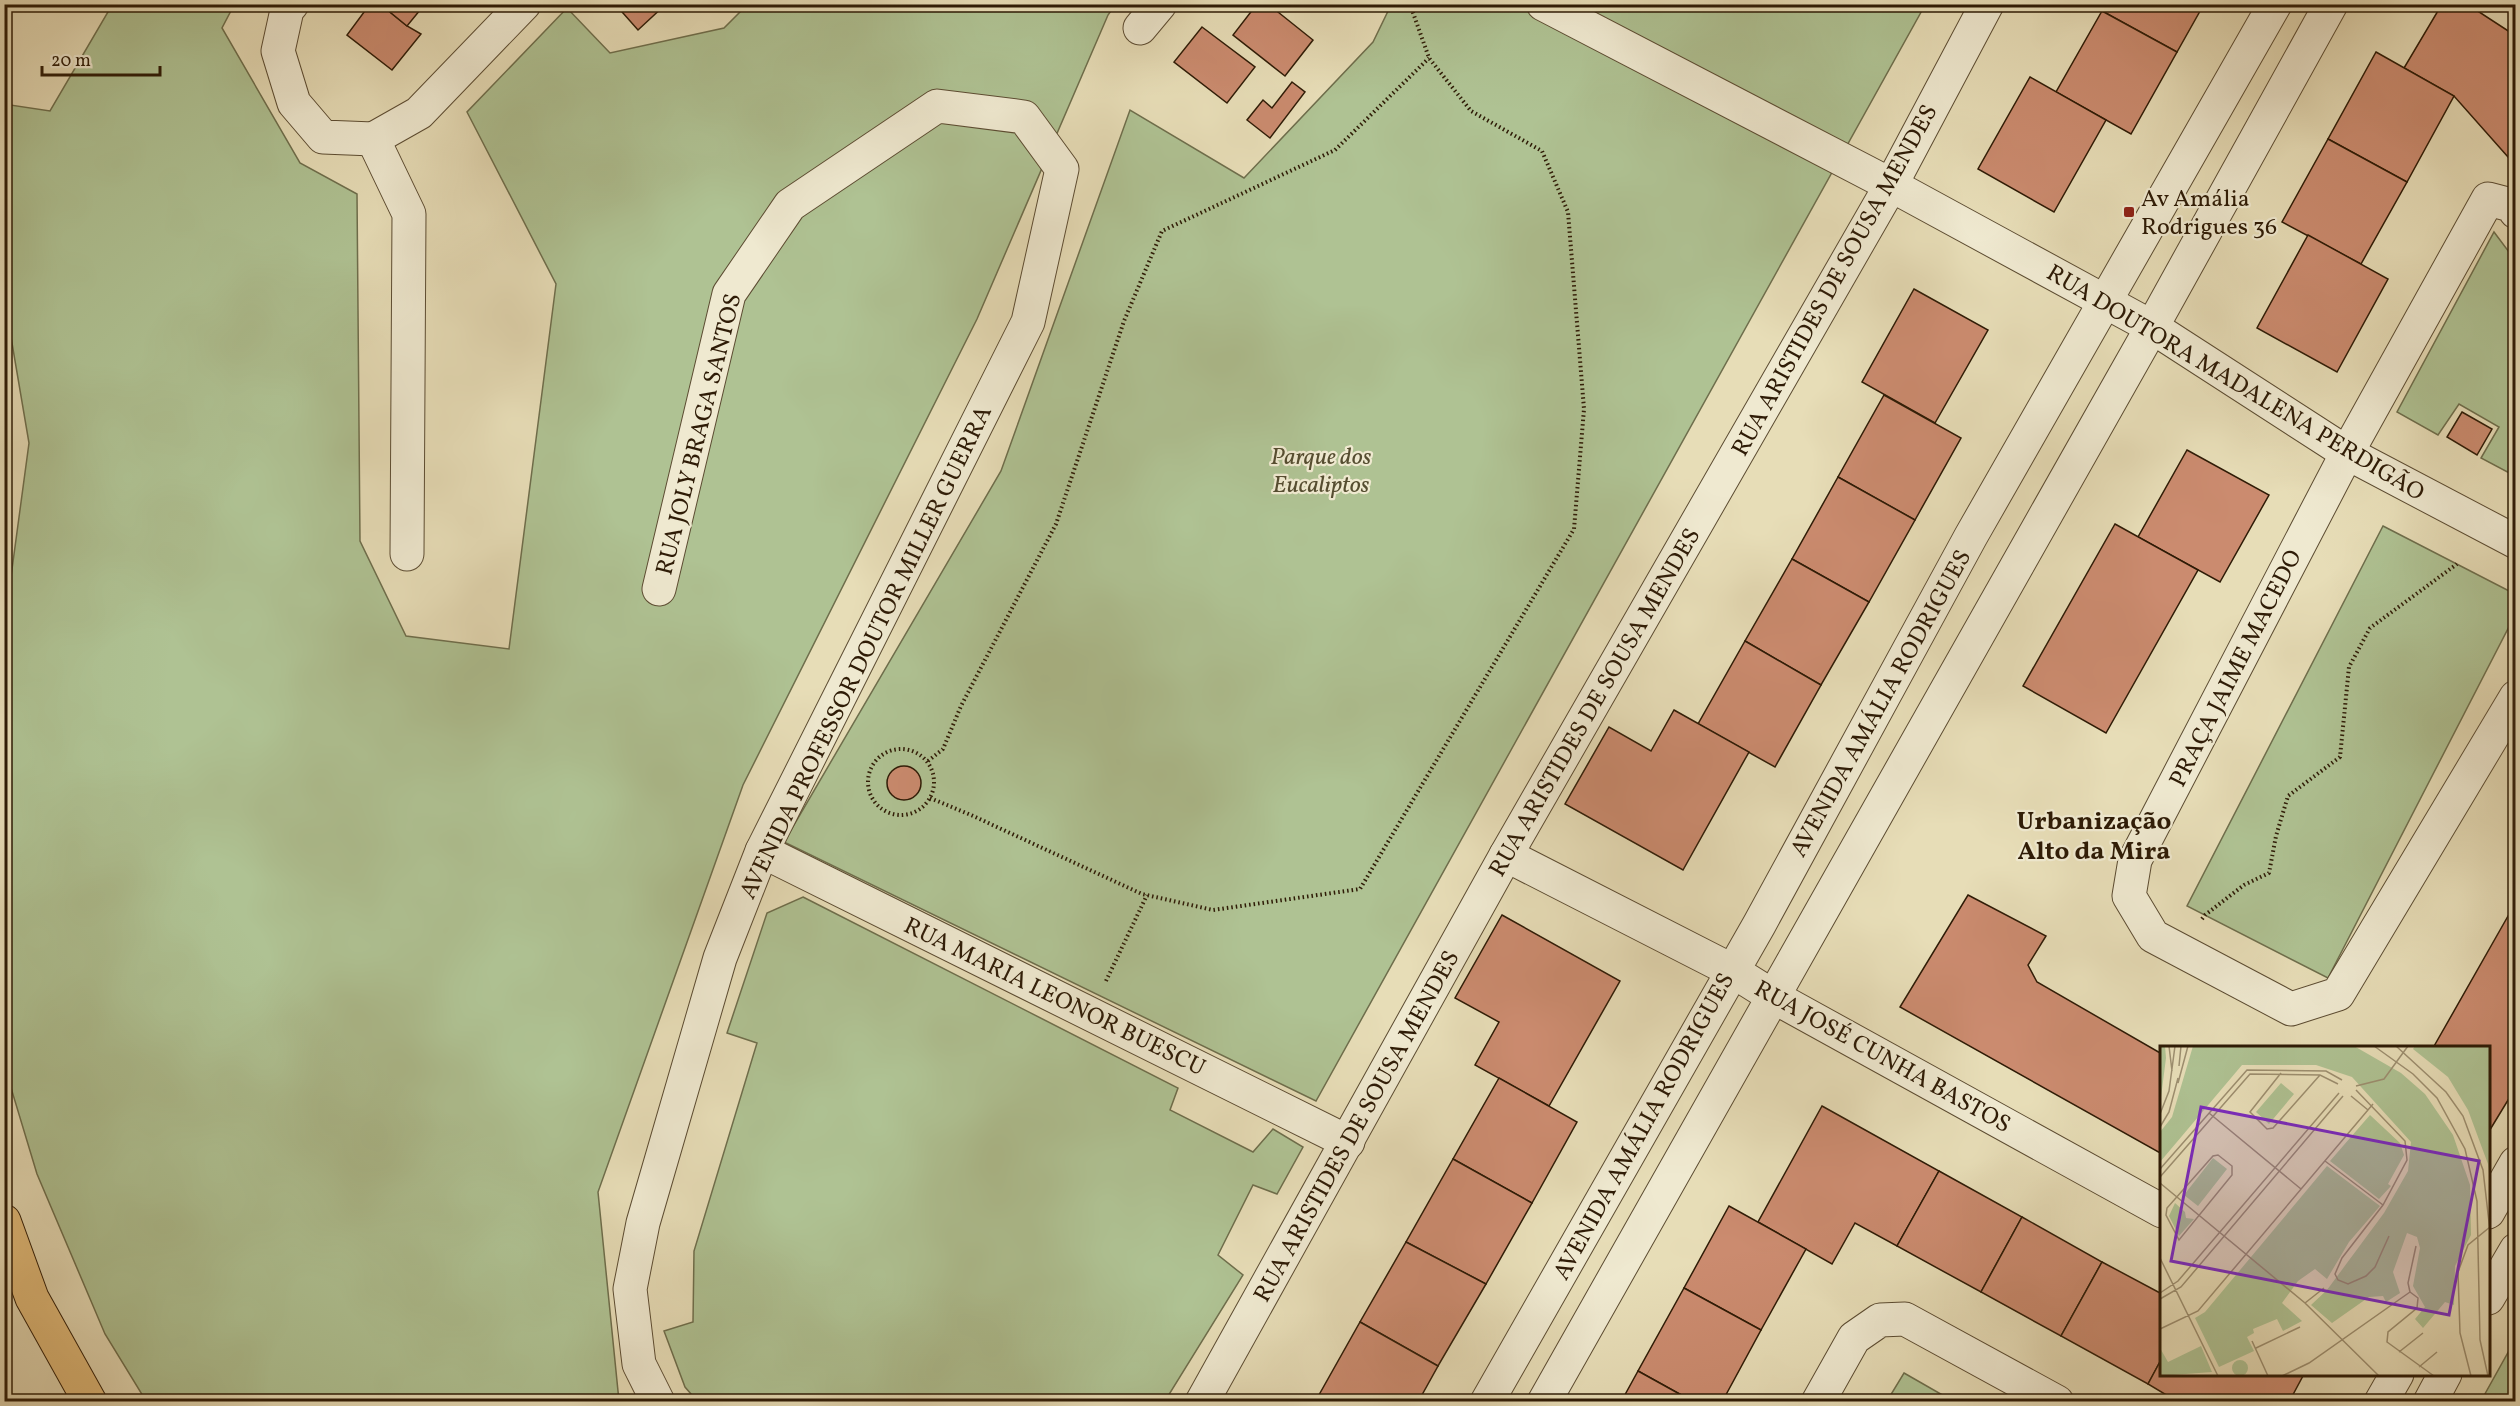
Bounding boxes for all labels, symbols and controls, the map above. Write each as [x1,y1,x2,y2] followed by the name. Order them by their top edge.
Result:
[42,39,160,77] scale bar
[51,49,91,74] text: 20 m
[1724,99,1947,463] street label: RUA ARISTIDES DE SOUSA MENDES
[2141,183,2277,245] place label: Av Amália Rodrigues 36
[2122,205,2136,219] marker: Av Amália Rodrigues 36
[2039,257,2430,511] street label: RUA DOUTORA MADALENA PERDIGÃO
[648,290,751,579] street label: RUA JOLY BRAGA SANTOS
[732,400,1002,905] street label: AVENIDA PROFESSOR DOUTOR MILLER GUERRA
[1271,441,1372,503] park label: Parque dos Eucaliptos
[1482,522,1710,884] street label: RUA ARISTIDES DE SOUSA MENDES
[1783,544,1981,864] street label: AVENIDA AMÁLIA RODRIGUES
[2162,544,2312,794] street label: PRAÇA JAIME MACEDO
[2017,804,2171,870] district label: Urbanização Alto da Mira
[898,910,1211,1086] street label: RUA MARIA LEONOR BUESCU
[1246,945,1469,1309] street label: RUA ARISTIDES DE SOUSA MENDES
[1546,967,1744,1287] street label: AVENIDA AMÁLIA RODRIGUES
[1748,973,2017,1143] street label: RUA JOSÉ CUNHA BASTOS
[2160,1046,2490,1376] inset map

